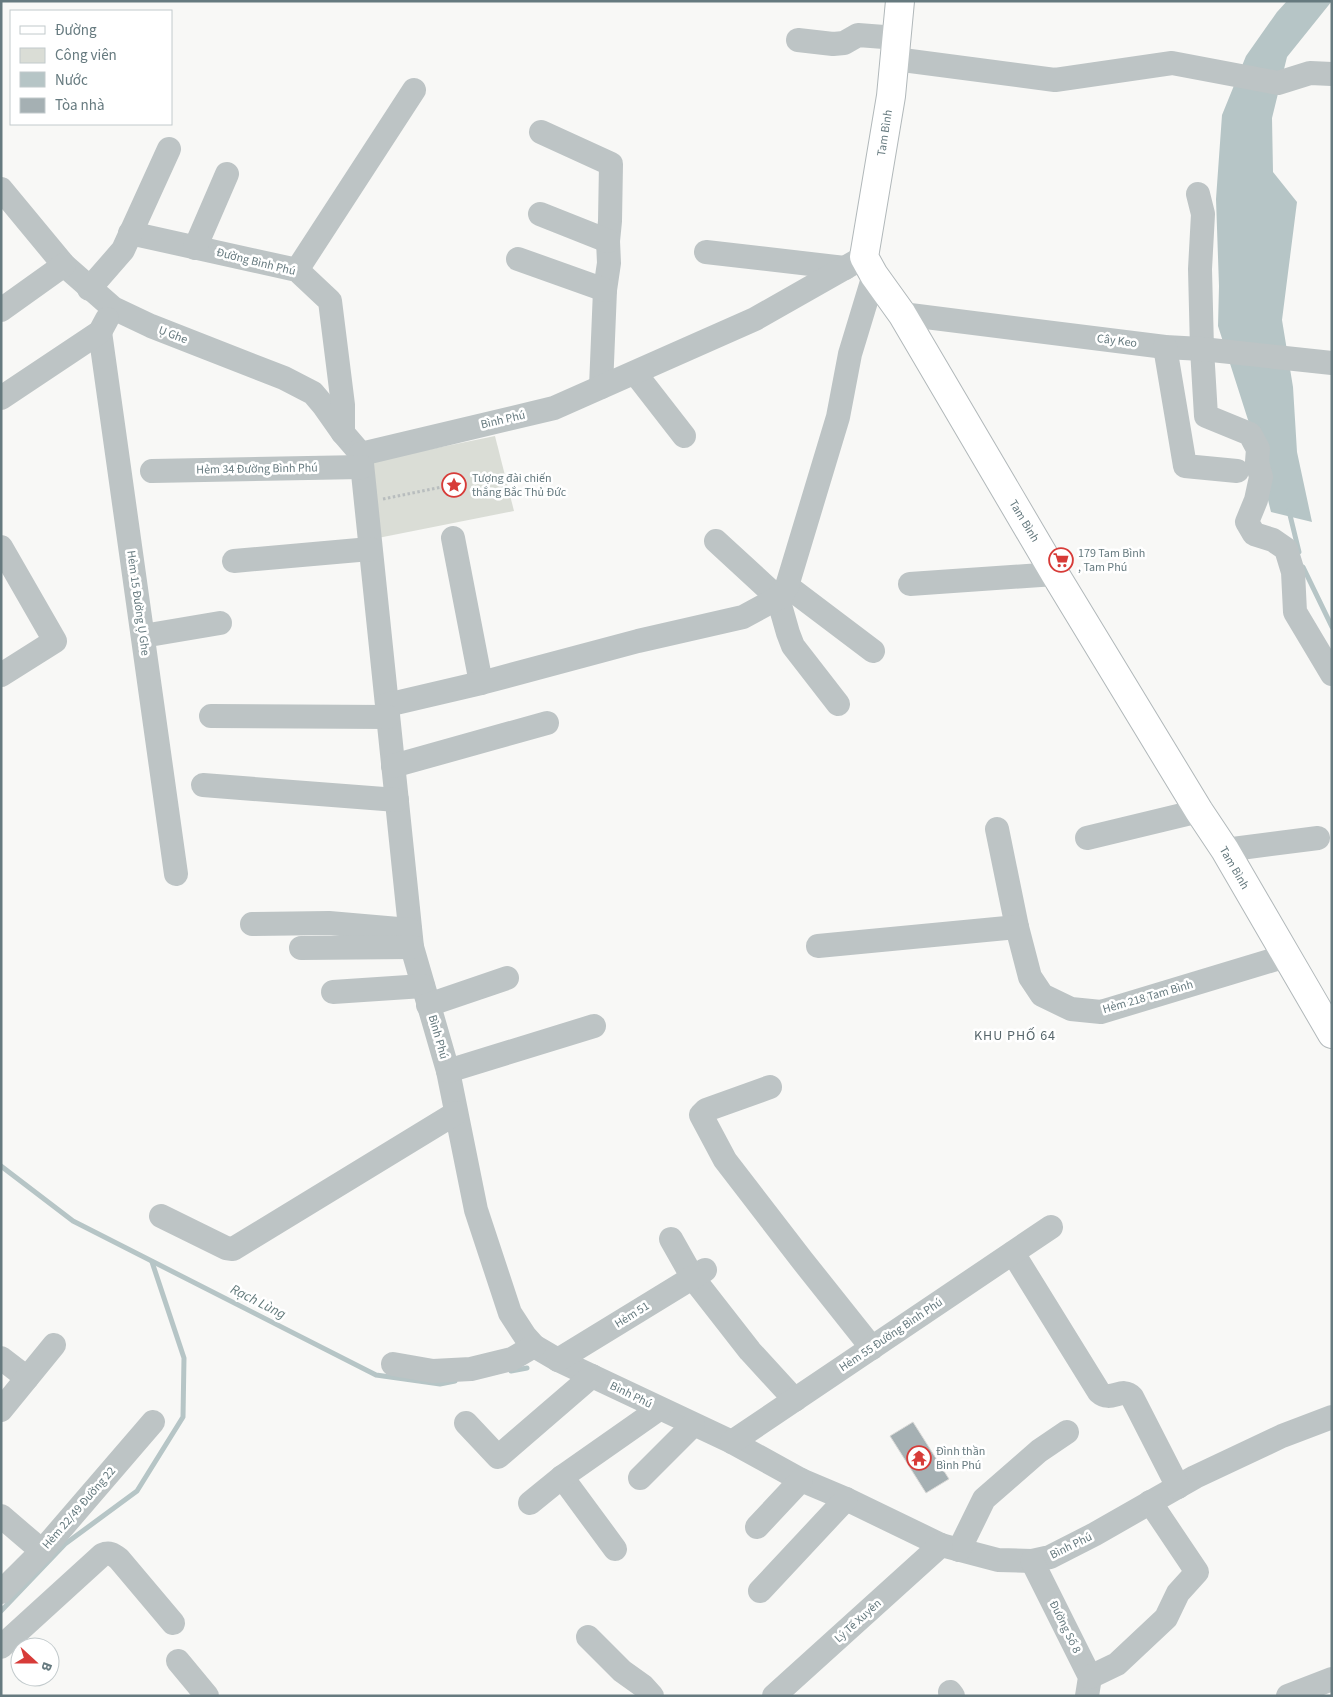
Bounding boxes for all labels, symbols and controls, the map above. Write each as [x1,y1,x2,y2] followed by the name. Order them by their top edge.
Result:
[10,10,172,125] legend
[55,20,97,41] text: Đường
[55,45,117,66] text: Công viên
[55,70,88,91] text: Nước
[55,95,104,116] text: Tòa nhà
[873,108,897,158] street label: Tam Bình
[215,244,297,280] street label: Đường Bình Phú
[156,322,190,348] street label: Ụ Ghe
[1096,330,1138,352] street label: Cây Keo
[479,407,527,433] street label: Bình Phú
[196,459,318,479] street label: Hẻm 34 Đường Bình Phú
[472,470,567,501] place label: Tượng đài chiến thắng Bắc Thủ Đức
[441,472,467,498] place icon: Tượng đài chiến thắng Bắc Thủ Đức
[1005,496,1043,546] street label: Tam Bình
[1078,545,1145,576] place label: 179 Tam Bình , Tam Phú
[1048,547,1074,573] supermarket icon: 179 Tam Bình , Tam Phú
[122,549,154,657] street label: Hẻm 15 Đường Ụ Ghe
[1215,843,1253,893] street label: Tam Bình
[1101,976,1195,1018] street label: Hẻm 218 Tam Bình
[424,1013,452,1061] street label: Bình Phú
[974,1026,1056,1046] district label: KHU PHỐ 64
[227,1280,289,1324] water label: Rạch Lùng
[836,1294,946,1376] street label: Hẻm 55 Đường Bình Phú
[611,1298,653,1332] street label: Hẻm 51
[607,1377,655,1413] street label: Bình Phú
[936,1443,985,1474] place label: Đình thần Bình Phú
[906,1445,932,1471] temple icon: Đình thần Bình Phú
[38,1463,120,1553] street label: Hẻm 22/49 Đường 22
[1047,1528,1095,1564] street label: Bình Phú
[831,1595,885,1647] street label: Lý Tế Xuyên
[1045,1598,1085,1656] street label: Đường Số 8
[10,1637,60,1687] north arrow
[35,1659,57,1674] text: B

